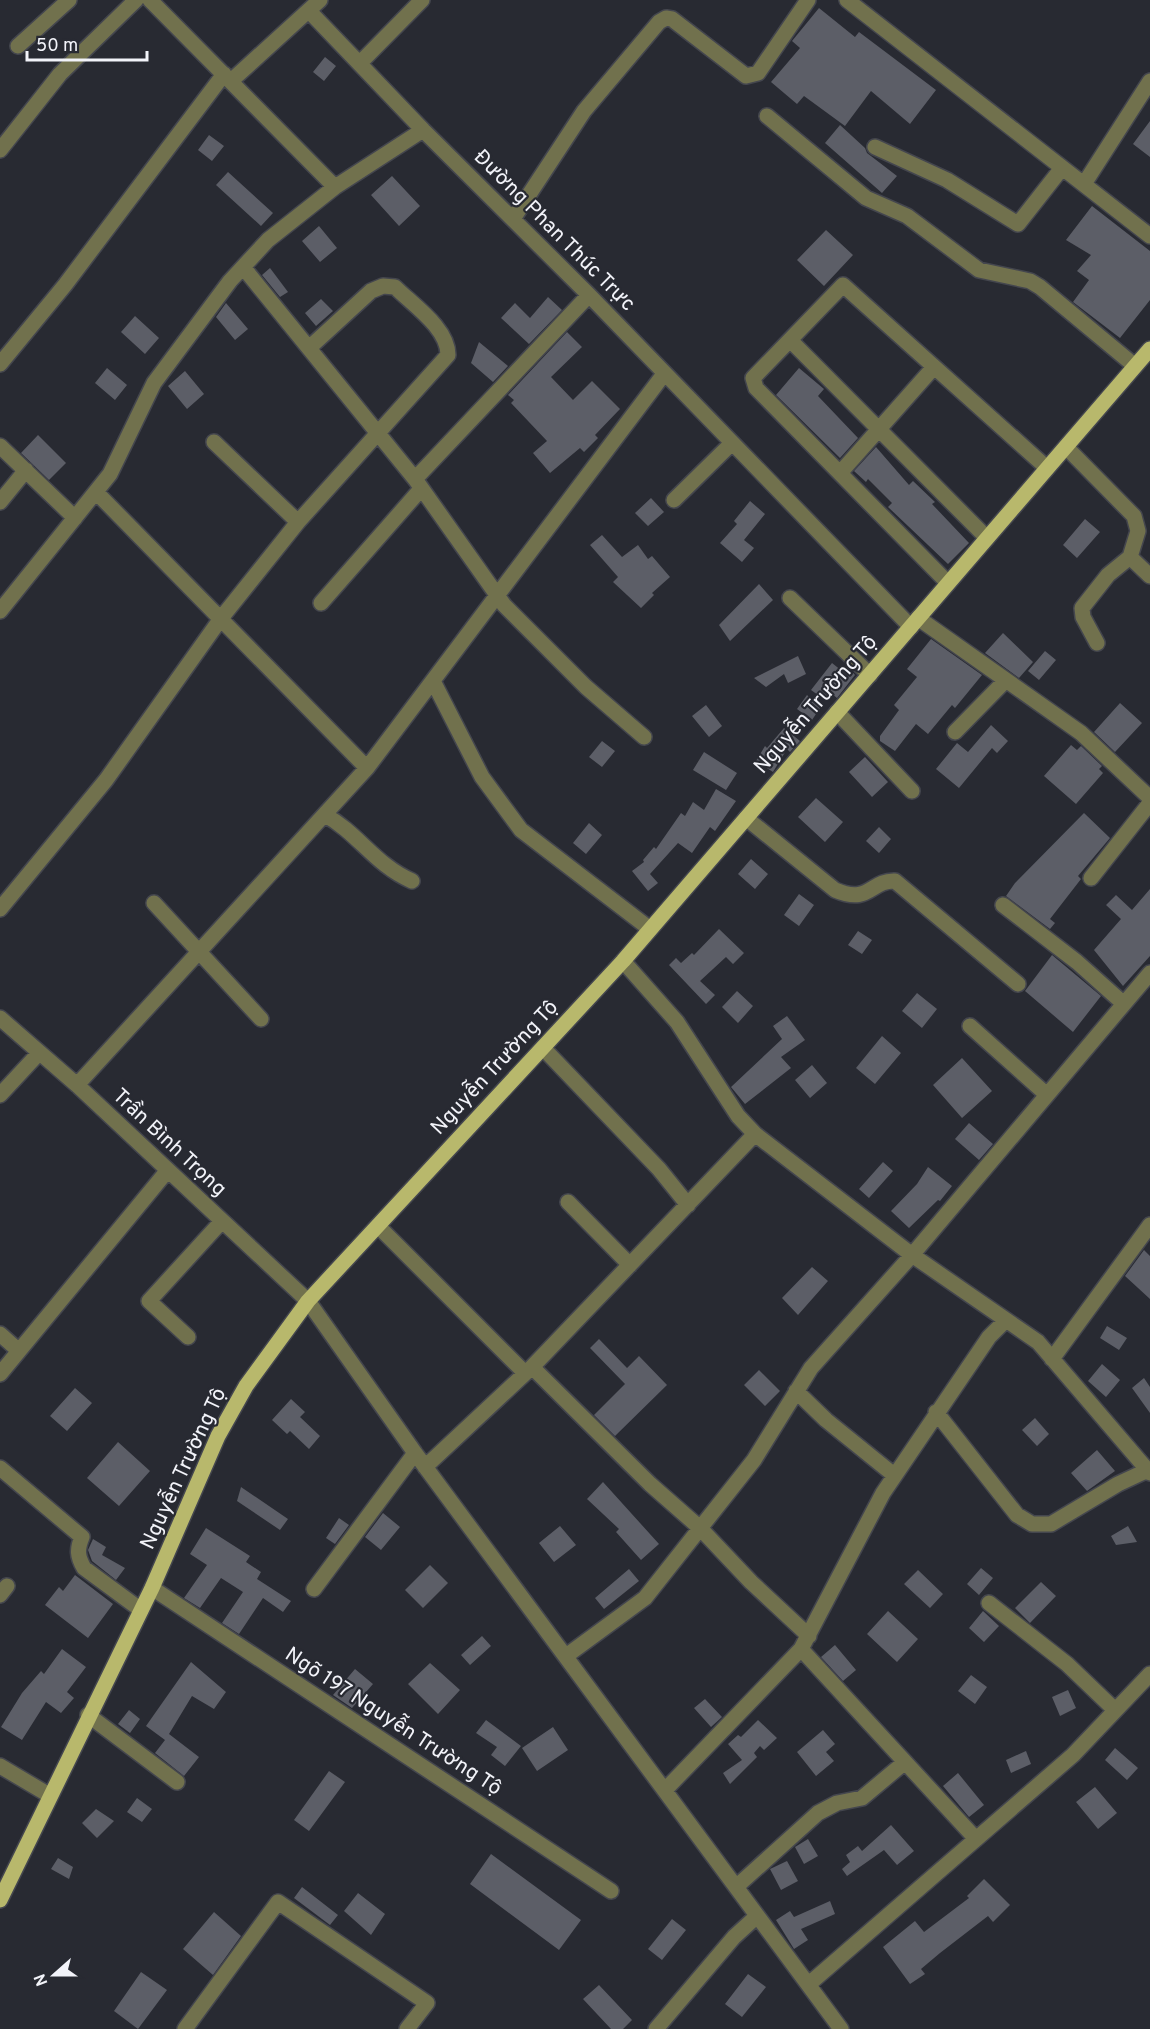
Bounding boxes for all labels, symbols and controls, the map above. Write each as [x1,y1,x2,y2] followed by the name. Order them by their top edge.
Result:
[27,24,147,62] scale bar
[36,35,78,58] text: 50 m
[467,144,641,318] street label: Đường Phan Thúc Trực
[748,629,884,780] street label: Nguyễn Trường Tộ
[425,994,565,1141] street label: Nguyễn Trường Tộ
[106,1083,232,1203] street label: Trần Bình Trọng
[134,1383,233,1554] street label: Nguyễn Trường Tộ
[279,1641,507,1802] street label: Ngõ 197 Nguyễn Trường Tộ
[24,1945,84,2005] north arrow
[30,1971,53,1989] text: N

